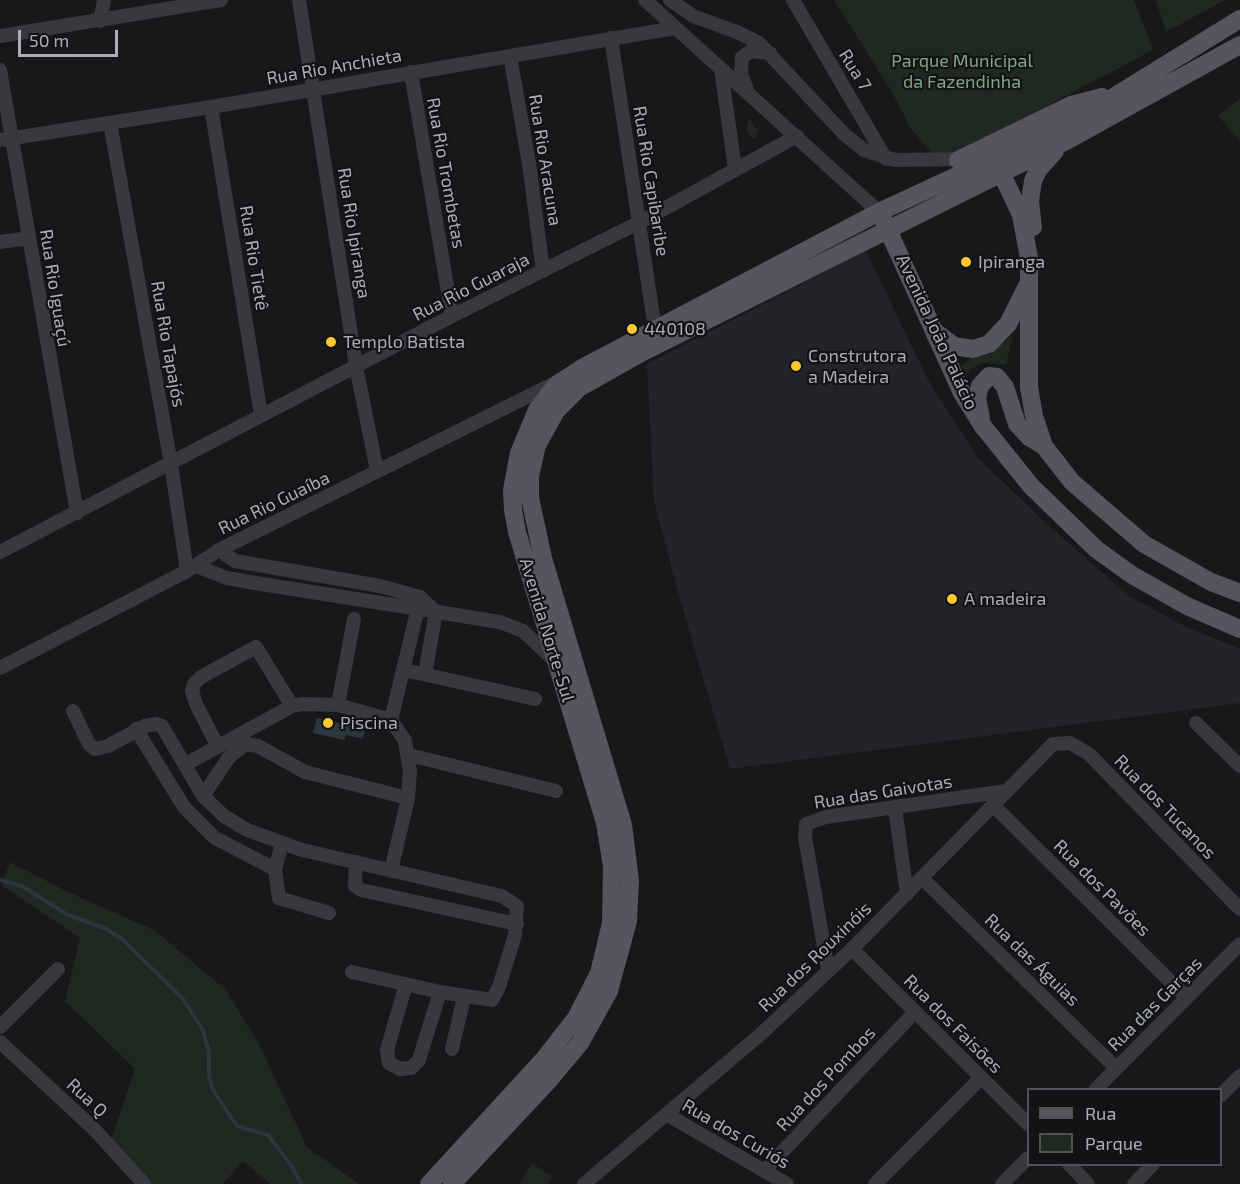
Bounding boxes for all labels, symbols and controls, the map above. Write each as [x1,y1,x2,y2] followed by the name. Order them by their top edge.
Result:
[21,18,122,56] scale bar
[29,29,69,51] text: 50 m
[265,44,403,90] street label: Rua Rio Anchieta
[834,45,876,95] street label: Rua 7
[891,50,1033,92] park label: Parque Municipal da Fazendinha
[524,93,566,227] street label: Rua Rio Aracuna
[422,96,470,250] street label: Rua Rio Trombetas
[628,104,674,258] street label: Rua Rio Capibaribe
[333,166,375,300] street label: Rua Rio Ipiranga
[235,204,273,312] street label: Rua Rio Tietê
[35,228,75,348] street label: Rua Rio Iguaçú
[409,248,533,326] street label: Rua Rio Guaraja
[892,251,982,413] street label: Avenida João Palácio
[978,251,1045,273] place label: Ipiranga
[959,255,973,269] marker: Ipiranga
[146,279,190,409] street label: Rua Rio Tapajós
[644,318,706,340] place label: 440108
[625,322,639,336] marker: 440108
[343,331,465,353] place label: Templo Batista
[324,335,338,349] marker: Templo Batista
[808,345,907,388] place label: Construtora a Madeira
[789,359,803,373] marker: Construtora a Madeira
[215,467,333,539] street label: Rua Rio Guaíba
[515,555,579,705] street label: Avenida Norte-Sul
[964,588,1046,610] place label: A madeira
[945,592,959,606] marker: A madeira
[340,712,398,734] place label: Piscina
[321,716,335,730] marker: Piscina
[1110,750,1220,864] street label: Rua dos Tucanos
[812,770,954,814] street label: Rua das Gaivotas
[1049,835,1155,941] street label: Rua dos Pavões
[754,898,876,1016] street label: Rua dos Rouxinóis
[980,909,1084,1011] street label: Rua das Águias
[1103,952,1207,1056] street label: Rua das Garças
[899,970,1007,1078] street label: Rua dos Faisões
[772,1022,880,1136] street label: Rua dos Pombos
[62,1074,112,1122] street label: Rua Q
[1027,1088,1222,1166] legend
[678,1095,794,1173] street label: Rua dos Curiós
[1085,1102,1116,1124] text: Rua
[1085,1132,1143,1154] text: Parque

